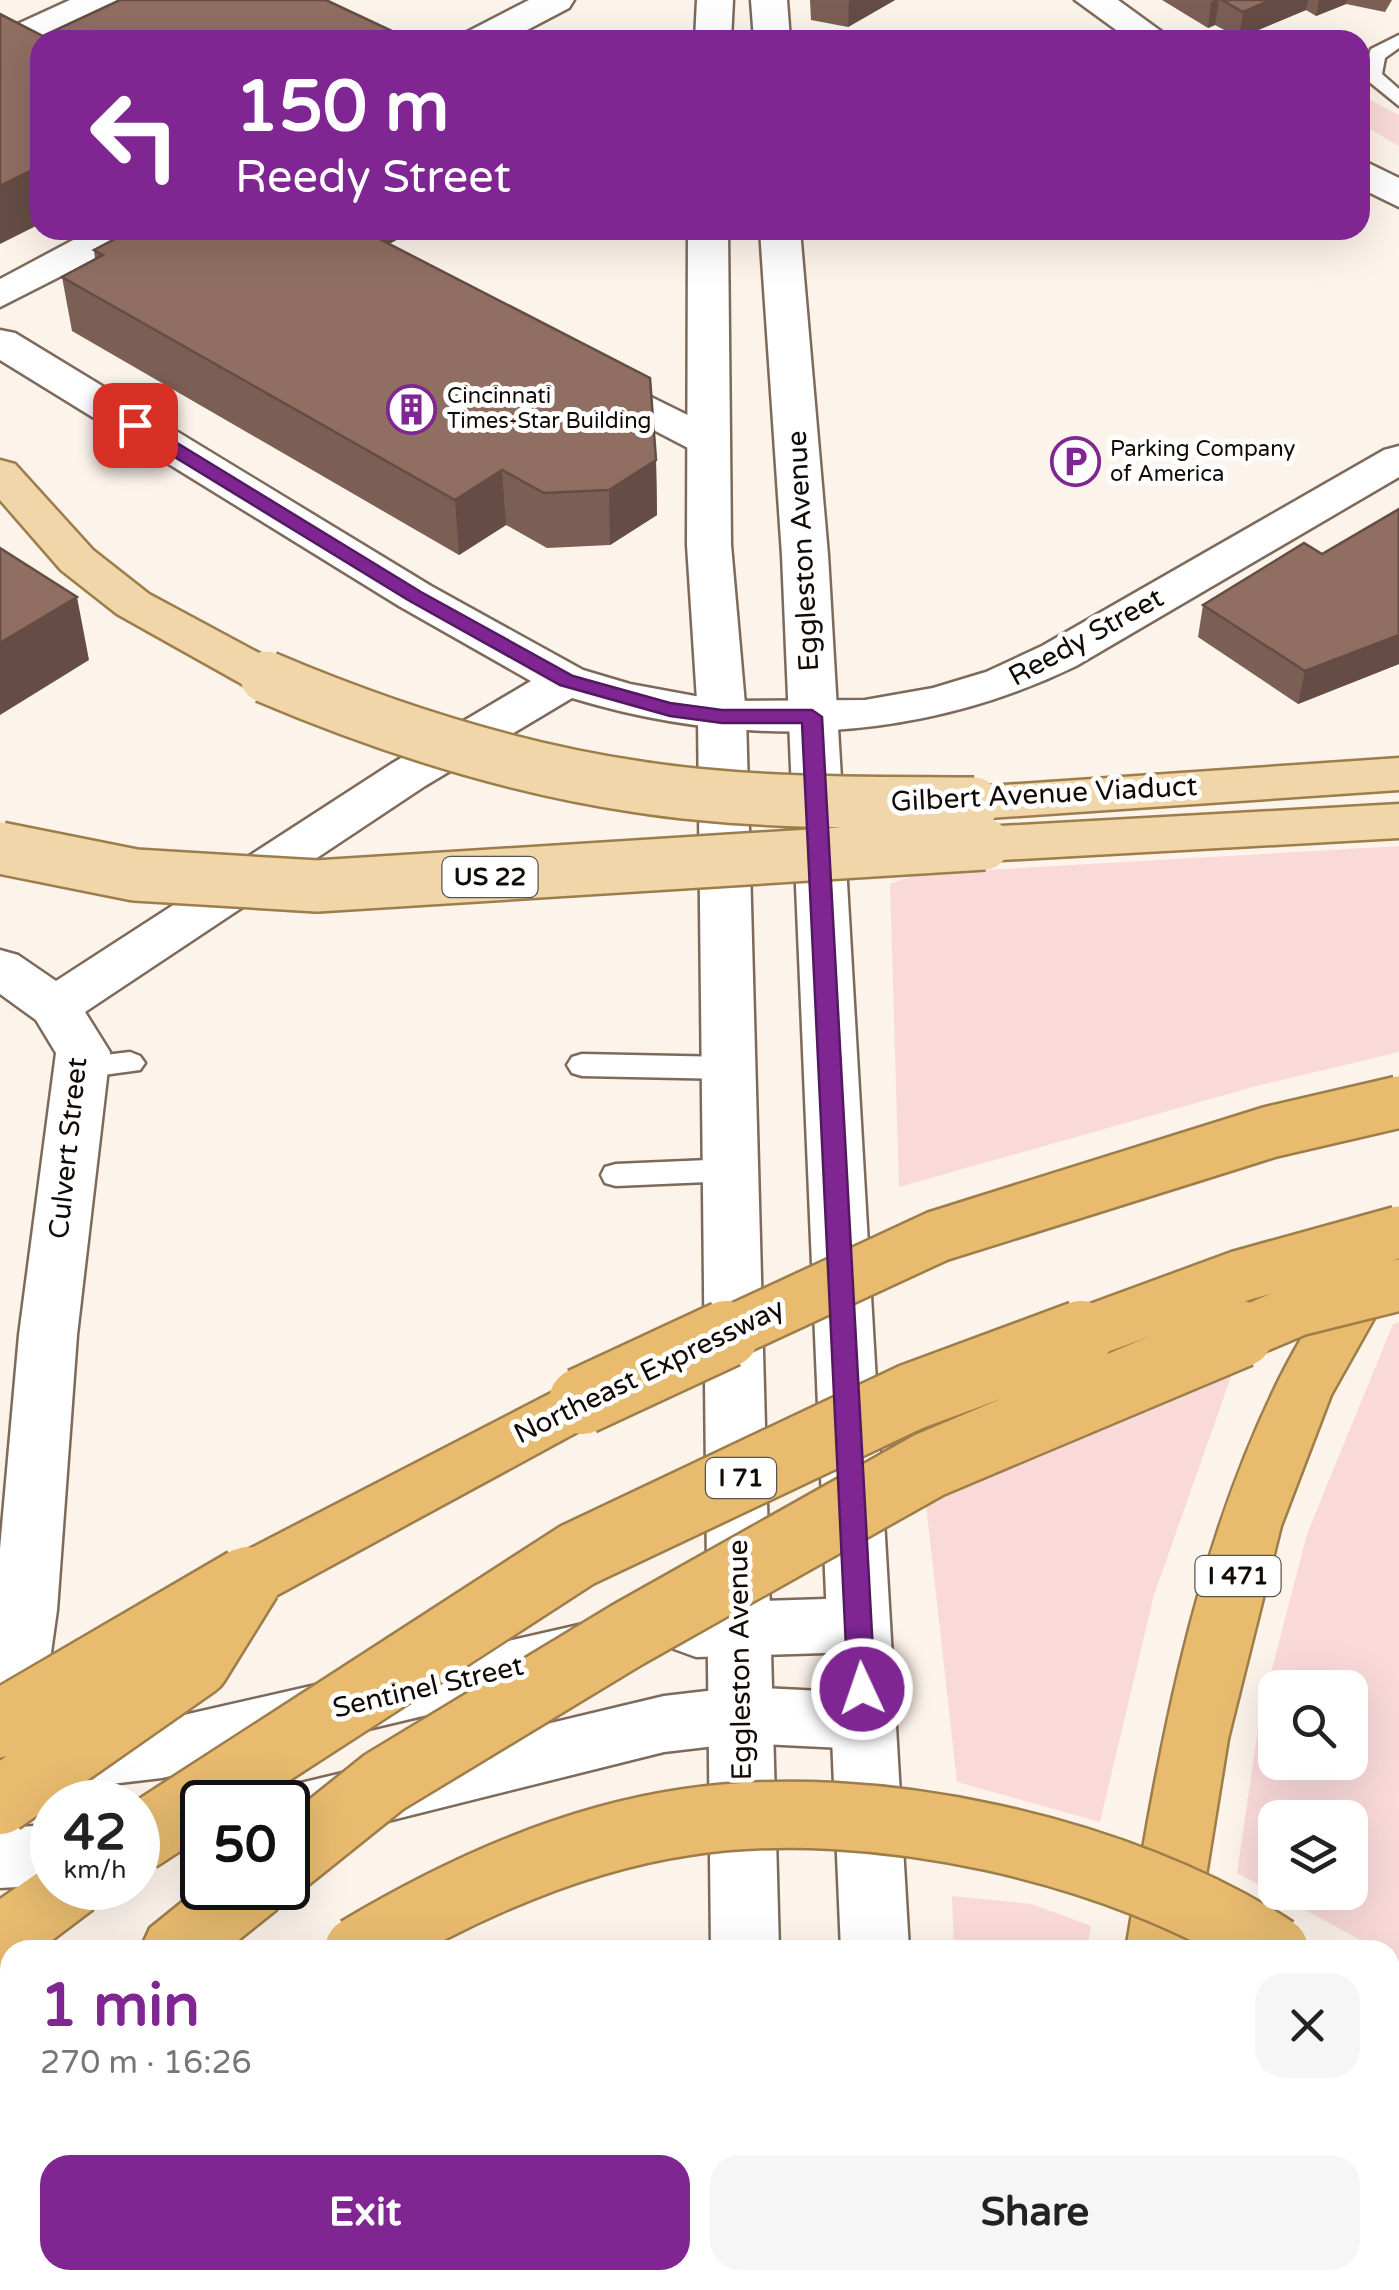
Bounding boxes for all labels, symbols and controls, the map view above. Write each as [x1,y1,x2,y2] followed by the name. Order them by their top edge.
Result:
[235,66,449,150] text: 150 m
[70,70,200,200] icon: left
[235,151,511,205] text: Reedy Street
[93,383,178,468] pin
[386,383,438,435] building icon: Cincinnati Times-Star Building
[447,383,652,434] place label: Cincinnati Times-Star Building
[108,398,163,453] icon: arrive
[780,430,826,672] street label: Eggleston Avenue
[1049,436,1101,488] parking icon: Parking Company of America
[1110,436,1295,487] place label: Parking Company of America
[1003,580,1170,693] street label: Reedy Street
[890,769,1199,819] street label: Gilbert Avenue Viaduct
[442,857,538,897] road number: US 22
[42,1055,94,1240] street label: Culvert Street
[508,1291,790,1451] street label: Northeast Expressway
[706,1458,776,1498] road number: I 71
[721,1539,759,1781] street label: Eggleston Avenue
[1196,1556,1280,1596] road number: I 471
[810,1637,914,1741] position arrow
[329,1648,527,1725] street label: Sentinel Street
[1258,1670,1368,1910] map controls
[1258,1670,1368,1780] button: search
[180,1780,310,1910] speed limit sign: 50
[1258,1800,1368,1910] button: layers
[64,1803,126,1863] text: 42
[64,1855,126,1885] text: km/h
[40,1970,200,2042] text: 1 min
[1255,1973,1360,2078] button: close
[40,2044,252,2082] text: 270 m · 16:26
[40,2155,690,2270] button: Exit
[710,2155,1360,2270] button: Share

